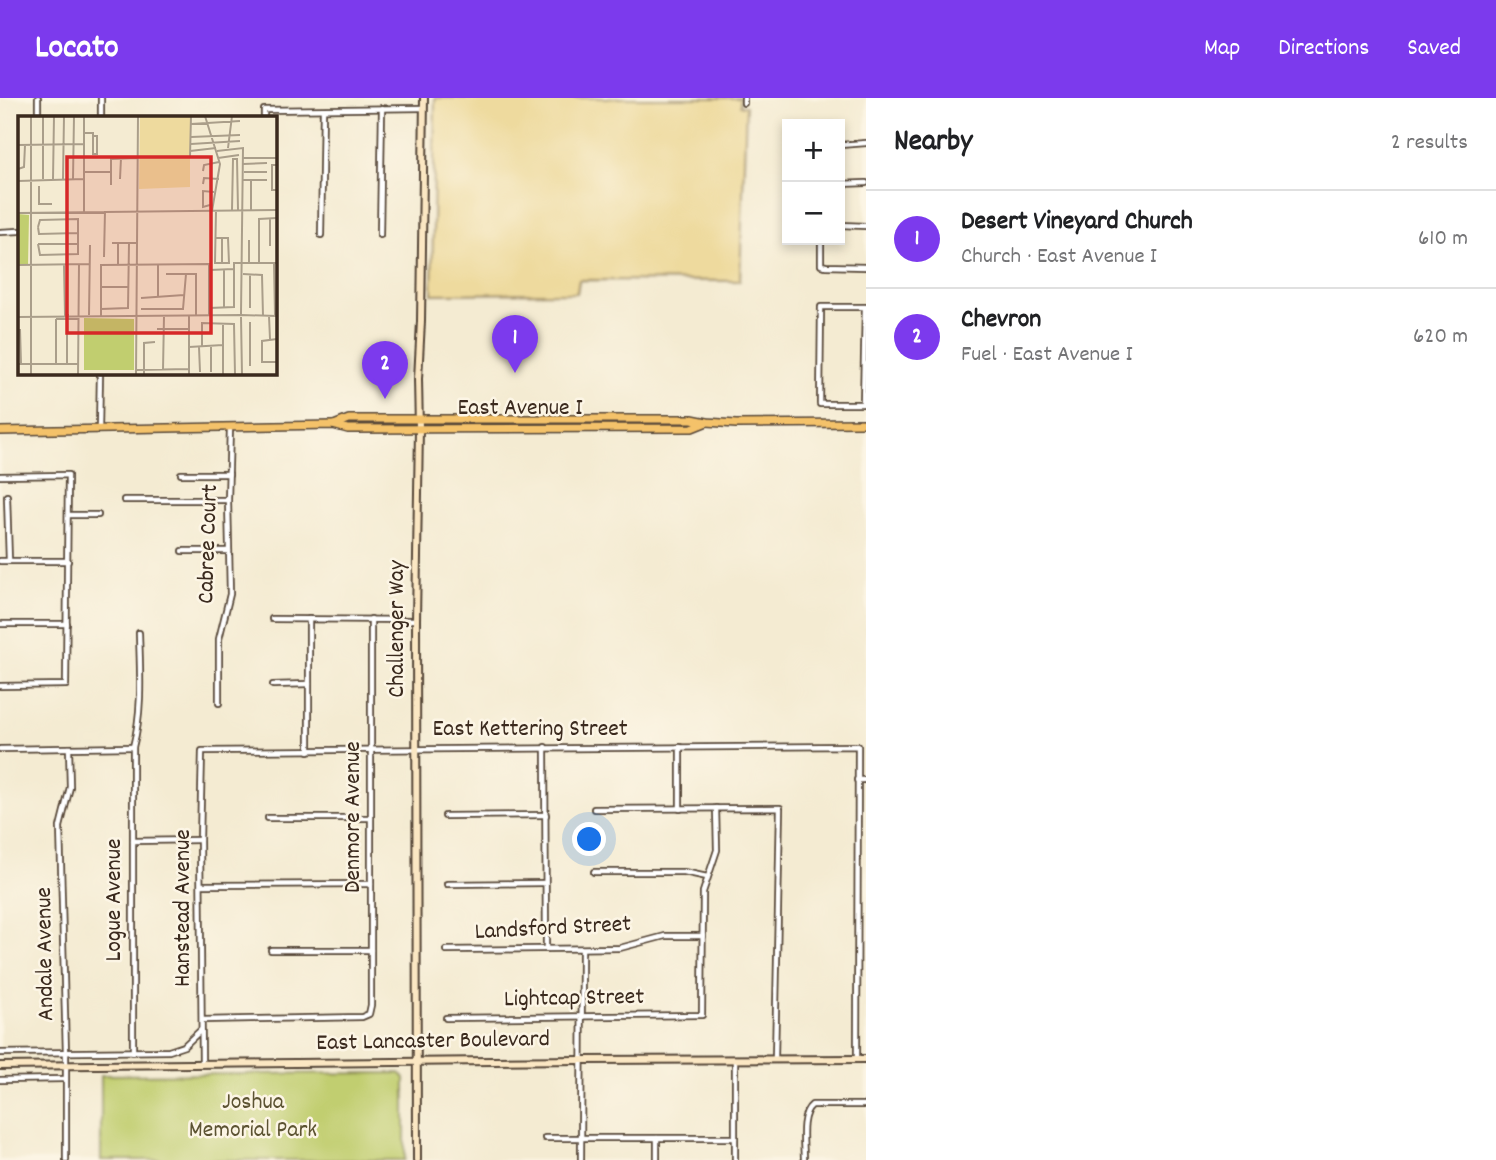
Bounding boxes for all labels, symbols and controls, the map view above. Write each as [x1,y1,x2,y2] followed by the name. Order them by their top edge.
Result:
[35,26,119,73] text: Locato
[1204,32,1240,66] text: Map
[1278,32,1369,66] text: Directions
[1407,32,1461,66] text: Saved
[18,116,276,374] inset map
[782,119,845,245] map controls
[782,119,845,182] button: +
[894,122,972,165] text: Nearby
[1391,127,1468,160] text: 2 results
[782,182,845,245] button: −
[961,204,1193,241] text: Desert Vineyard Church
[914,223,920,256] text: 1
[1418,223,1468,256] text: 610 m
[961,241,1157,274] text: Church · East Avenue I
[961,302,1041,339] text: Chevron
[492,315,538,373] pin: 1
[912,321,922,354] text: 2
[1413,321,1468,354] text: 620 m
[961,339,1133,372] text: Fuel · East Avenue I
[362,341,408,399] pin: 2
[457,392,583,426] street label: East Avenue I
[190,483,228,604] street label: Cabree Court
[381,559,415,698] street label: Challenger Way
[432,713,628,747] street label: East Kettering Street
[337,741,371,893] street label: Denmore Avenue
[572,822,606,856] your location
[167,829,201,987] street label: Hanstead Avenue
[98,838,132,962] street label: Logue Avenue
[28,887,64,1021] street label: Andale Avenue
[474,908,632,950] street label: Landsford Street
[504,981,645,1017] street label: Lightcap Street
[316,1023,550,1061] street label: East Lancaster Boulevard
[189,1086,317,1148] park label: Joshua Memorial Park

